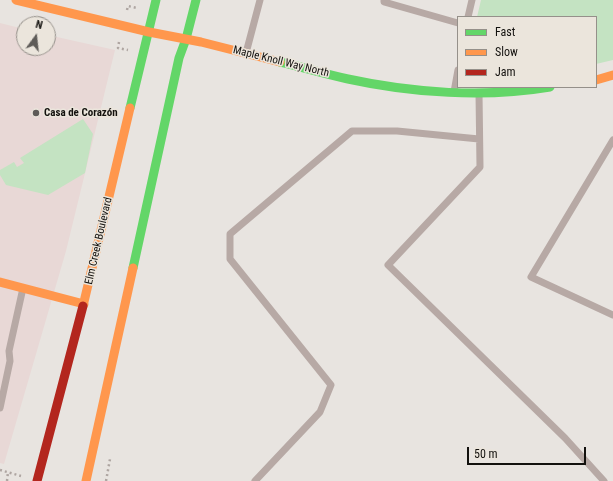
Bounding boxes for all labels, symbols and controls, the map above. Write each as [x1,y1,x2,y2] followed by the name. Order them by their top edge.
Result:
[16,16,56,56] north arrow
[457,16,597,88] legend
[34,18,44,32] text: N
[495,25,515,39] text: Fast
[232,44,330,80] street label: Maple Knoll Way North
[495,45,518,59] text: Slow
[495,65,516,79] text: Jam
[44,106,118,120] place label: Casa de Corazón
[31,108,41,118] marker: Casa de Corazón
[83,196,115,286] street label: Elm Creek Boulevard
[469,439,588,465] scale bar
[474,447,498,461] text: 50 m

